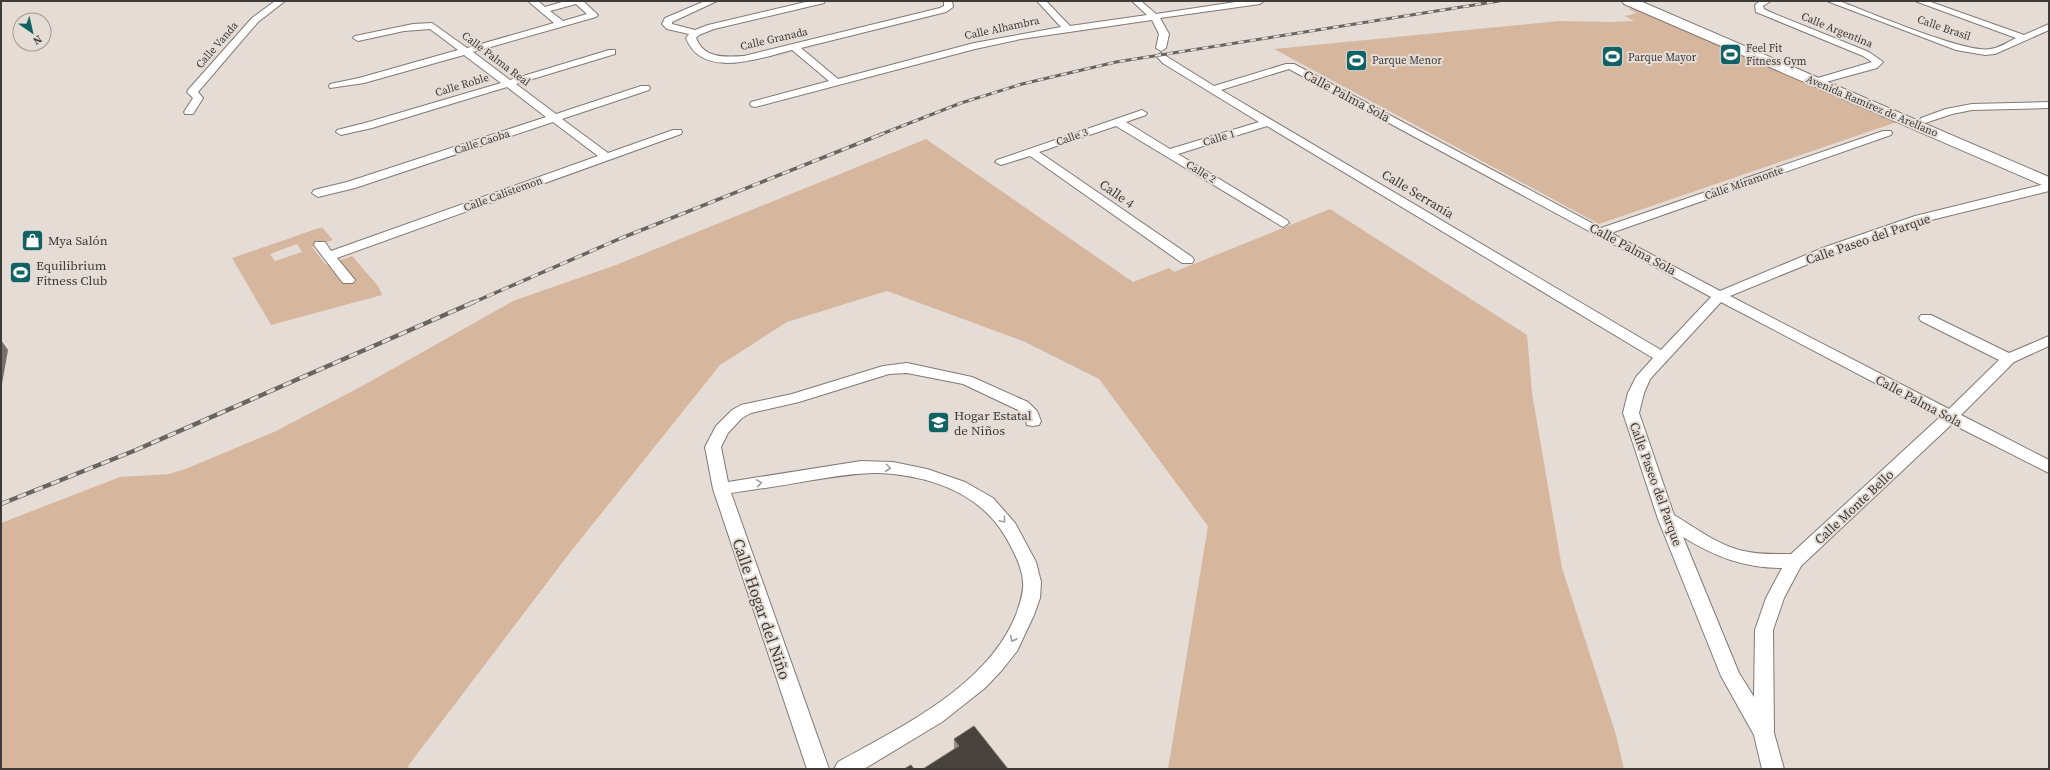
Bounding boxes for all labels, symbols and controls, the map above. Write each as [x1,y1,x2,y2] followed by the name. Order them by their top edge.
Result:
[1799,9,1875,51] street label: Calle Argentina
[12,12,52,52] north arrow
[1915,12,1973,44] street label: Calle Brasil
[963,13,1041,43] street label: Calle Alhambra
[193,18,242,72] street label: Calle Vanda
[739,24,810,54] street label: Calle Granada
[459,28,533,90] street label: Calle Palma Real
[30,31,45,48] text: N
[1717,41,1743,67] sports icon: Feel Fit Fitness Gym
[1746,41,1807,69] place label: Feel Fit Fitness Gym
[1600,44,1626,70] sports icon: Parque Mayor
[1344,47,1370,73] sports icon: Parque Menor
[1628,50,1697,65] place label: Parque Mayor
[1372,53,1442,68] place label: Parque Menor
[1301,66,1394,126] street label: Calle Palma Sola
[433,70,491,100] street label: Calle Roble
[1804,71,1940,141] street label: Avenida Ramírez de Arellano
[1054,124,1090,149] street label: Calle 3
[452,126,512,158] street label: Calle Caoba
[1201,126,1237,150] street label: Calle 1
[1183,157,1219,187] street label: Calle 2
[1703,162,1786,203] street label: Calle Miramonte
[1379,166,1458,222] street label: Calle Serranía
[461,173,545,215] street label: Calle Calistemon
[1096,176,1138,212] street label: Calle 4
[1803,210,1933,268] street label: Calle Paseo del Parque
[1587,219,1680,279] street label: Calle Palma Sola
[20,227,46,253] shop icon: Mya Salón
[48,232,108,249] place label: Mya Salón
[36,257,107,289] place label: Equilibrium Fitness Club
[7,259,33,285] sports icon: Equilibrium Fitness Club
[1873,371,1966,431] street label: Calle Palma Sola
[954,407,1032,439] place label: Hogar Estatal de Niños
[926,409,952,435] school or university icon: Hogar Estatal de Niños
[1626,420,1686,549] street label: Calle Paseo del Parque
[885,463,891,472] one-way arrow
[1811,466,1897,548] street label: Calle Monte Bello
[756,479,762,488] one-way arrow
[998,515,1005,523] one-way arrow
[728,536,797,683] street label: Calle Hogar del Niño
[1011,635,1018,642] one-way arrow

